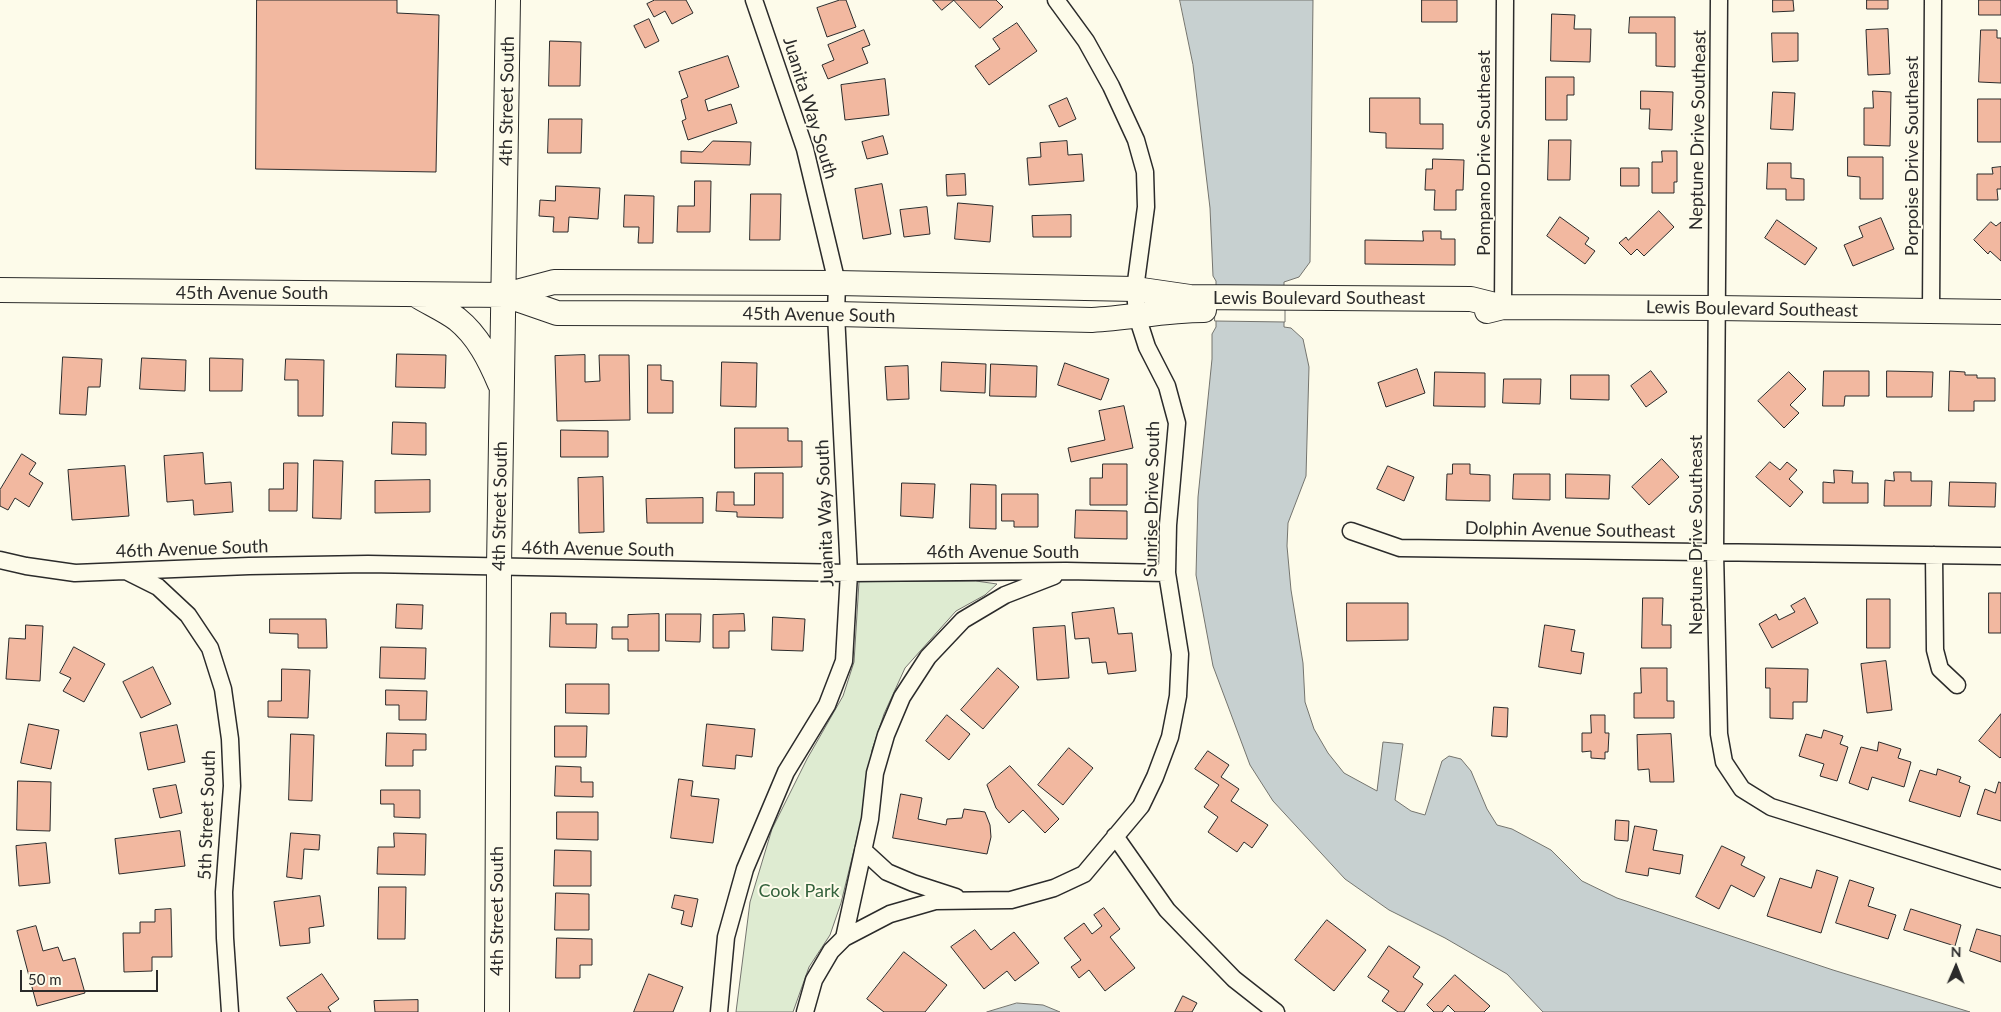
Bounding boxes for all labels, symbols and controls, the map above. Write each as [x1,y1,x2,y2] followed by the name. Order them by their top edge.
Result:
[1685,30,1711,230] street label: Neptune Drive Southeast
[778,34,842,182] street label: Juanita Way South
[495,36,519,166] street label: 4th Street South
[1473,50,1495,256] street label: Pompano Drive Southeast
[1901,56,1923,256] street label: Porpoise Drive Southeast
[176,282,328,304] street label: 45th Avenue South
[1213,287,1425,309] street label: Lewis Boulevard Southeast
[1646,296,1858,322] street label: Lewis Boulevard Southeast
[743,303,895,327] street label: 45th Avenue South
[1140,421,1164,577] street label: Sunrise Drive South
[1685,435,1707,635] street label: Neptune Drive Southeast
[812,439,838,587] street label: Juanita Way South
[488,441,512,571] street label: 4th Street South
[1465,517,1675,543] street label: Dolphin Avenue Southeast
[115,536,269,562] street label: 46th Avenue South
[522,537,674,561] street label: 46th Avenue South
[927,541,1079,563] street label: 46th Avenue South
[194,750,220,880] street label: 5th Street South
[486,846,508,976] street label: 4th Street South
[758,880,840,902] park label: Cook Park
[1931,942,1981,992] north arrow
[1951,943,1962,960] text: N
[22,960,160,992] scale bar
[28,970,62,988] text: 50 m

